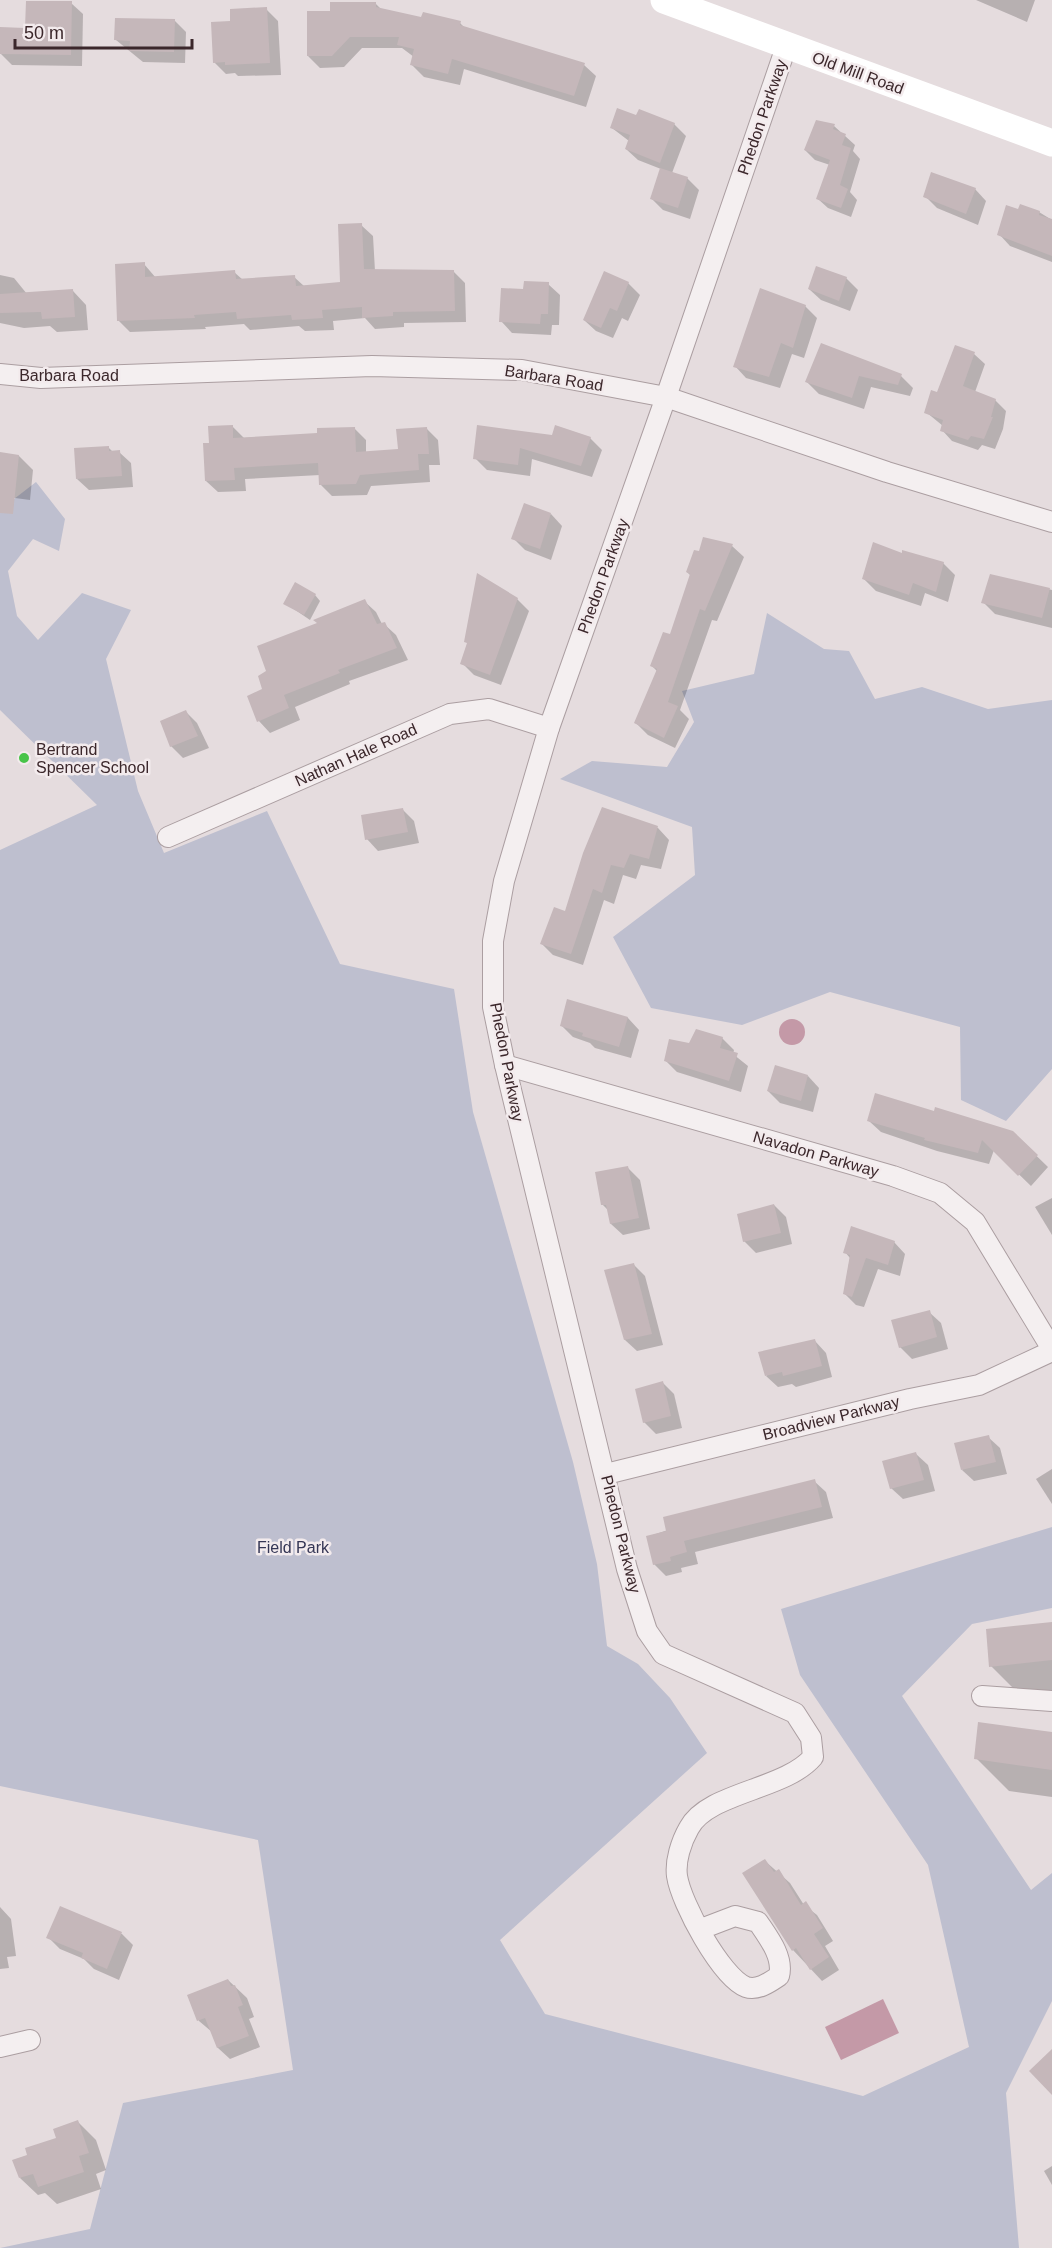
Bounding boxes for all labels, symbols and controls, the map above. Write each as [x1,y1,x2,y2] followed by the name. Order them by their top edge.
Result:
[15,12,192,50] scale bar
[24,23,64,43] text: 50 m
[810,49,906,97] street label: Old Mill Road
[734,57,790,177] street label: Phedon Parkway
[503,362,605,394] street label: Barbara Road
[19,367,119,384] street label: Barbara Road
[574,516,632,636] street label: Phedon Parkway
[292,720,420,790] street label: Nathan Hale Road
[36,741,149,776] place label: Bertrand Spencer School
[17,751,31,765] marker: Bertrand Spencer School
[487,1001,527,1123] street label: Phedon Parkway
[751,1128,881,1180] street label: Navadon Parkway
[761,1393,901,1443] street label: Broadview Parkway
[598,1473,644,1595] street label: Phedon Parkway
[257,1539,330,1556] park label: Field Park

